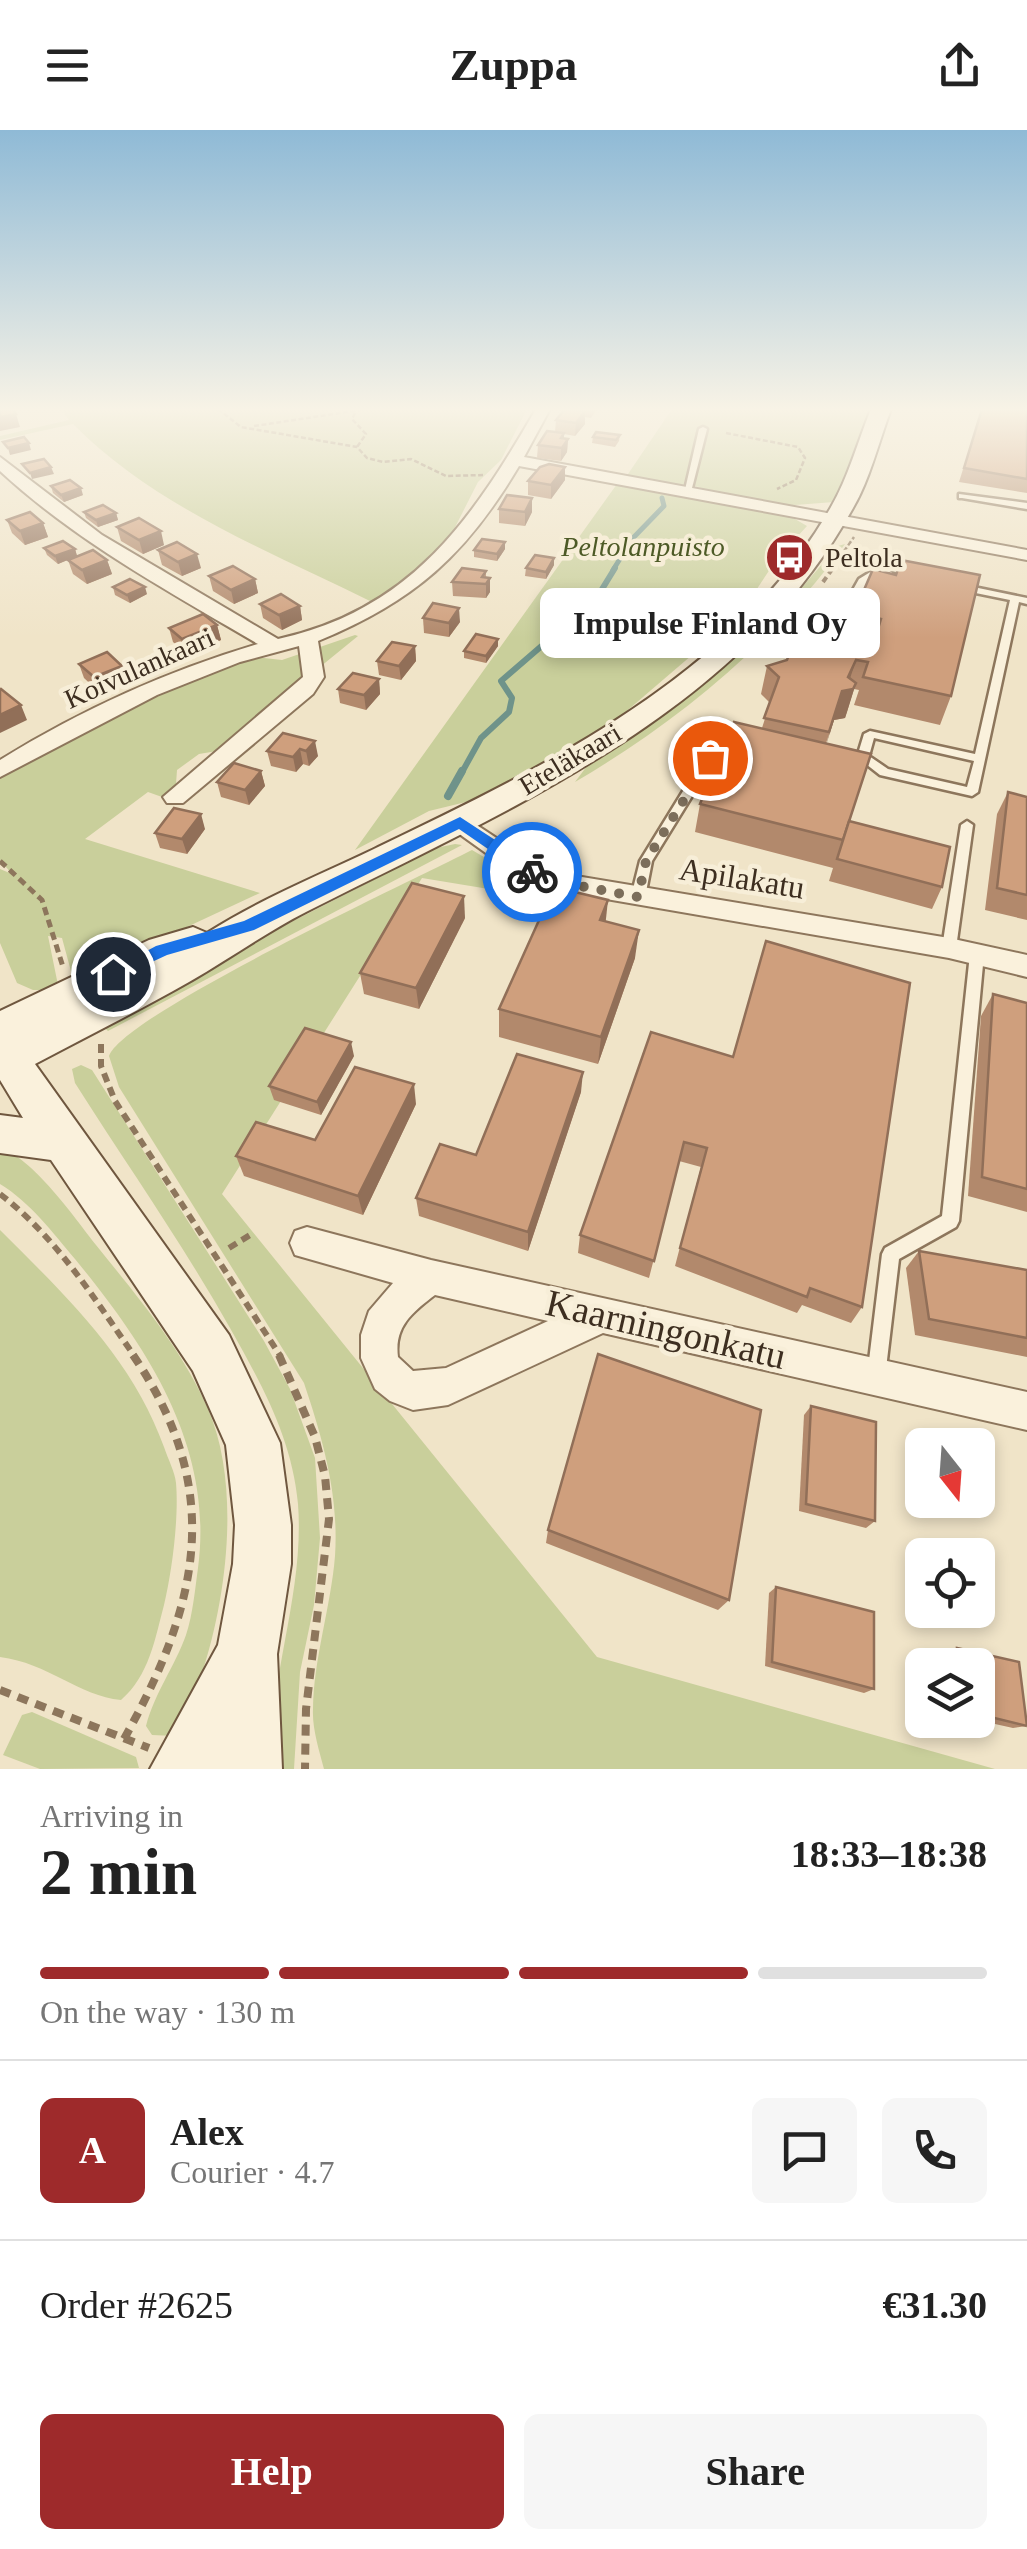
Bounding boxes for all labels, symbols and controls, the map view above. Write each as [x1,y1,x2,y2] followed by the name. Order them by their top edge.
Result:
[40,38,95,93] icon: menu
[932,38,987,93] icon: share
[450,40,577,90] text: Zuppa
[560,531,725,562] park label: Peltolanpuisto
[764,531,816,583] bus stop icon: Peltola
[825,542,903,573] place label: Peltola
[540,588,880,658] callout: Impulse Finland Oy
[573,605,847,641] text: Impulse Finland Oy
[60,621,219,715] street label: Koivulankaari
[513,716,627,802] street label: Eteläkaari
[668,716,753,801] pin
[683,731,738,786] icon: bag
[482,822,582,922] courier
[505,845,560,900] icon: bike
[677,850,807,906] street label: Apilakatu
[71,932,156,1017] pin
[86,947,141,1002] icon: home
[542,1281,790,1377] street label: Kaarningonkatu
[905,1428,995,1518] north arrow
[905,1428,995,1738] map controls
[905,1538,995,1628] button: locate
[905,1648,995,1738] button: layers
[40,1798,183,1834] text: Arriving in
[791,1833,987,1875] text: 18:33–18:38
[40,1836,197,1908] text: 2 min
[40,1994,295,2030] text: On the way · 130 m
[752,2098,857,2203] button: chat
[882,2098,987,2203] button: phone
[170,2111,244,2153] text: Alex
[79,2129,106,2171] text: A
[170,2154,334,2190] text: Courier · 4.7
[40,2284,233,2326] text: Order #2625
[883,2284,987,2326] text: €31.30
[40,2414,504,2529] button: Help
[524,2414,987,2529] button: Share

